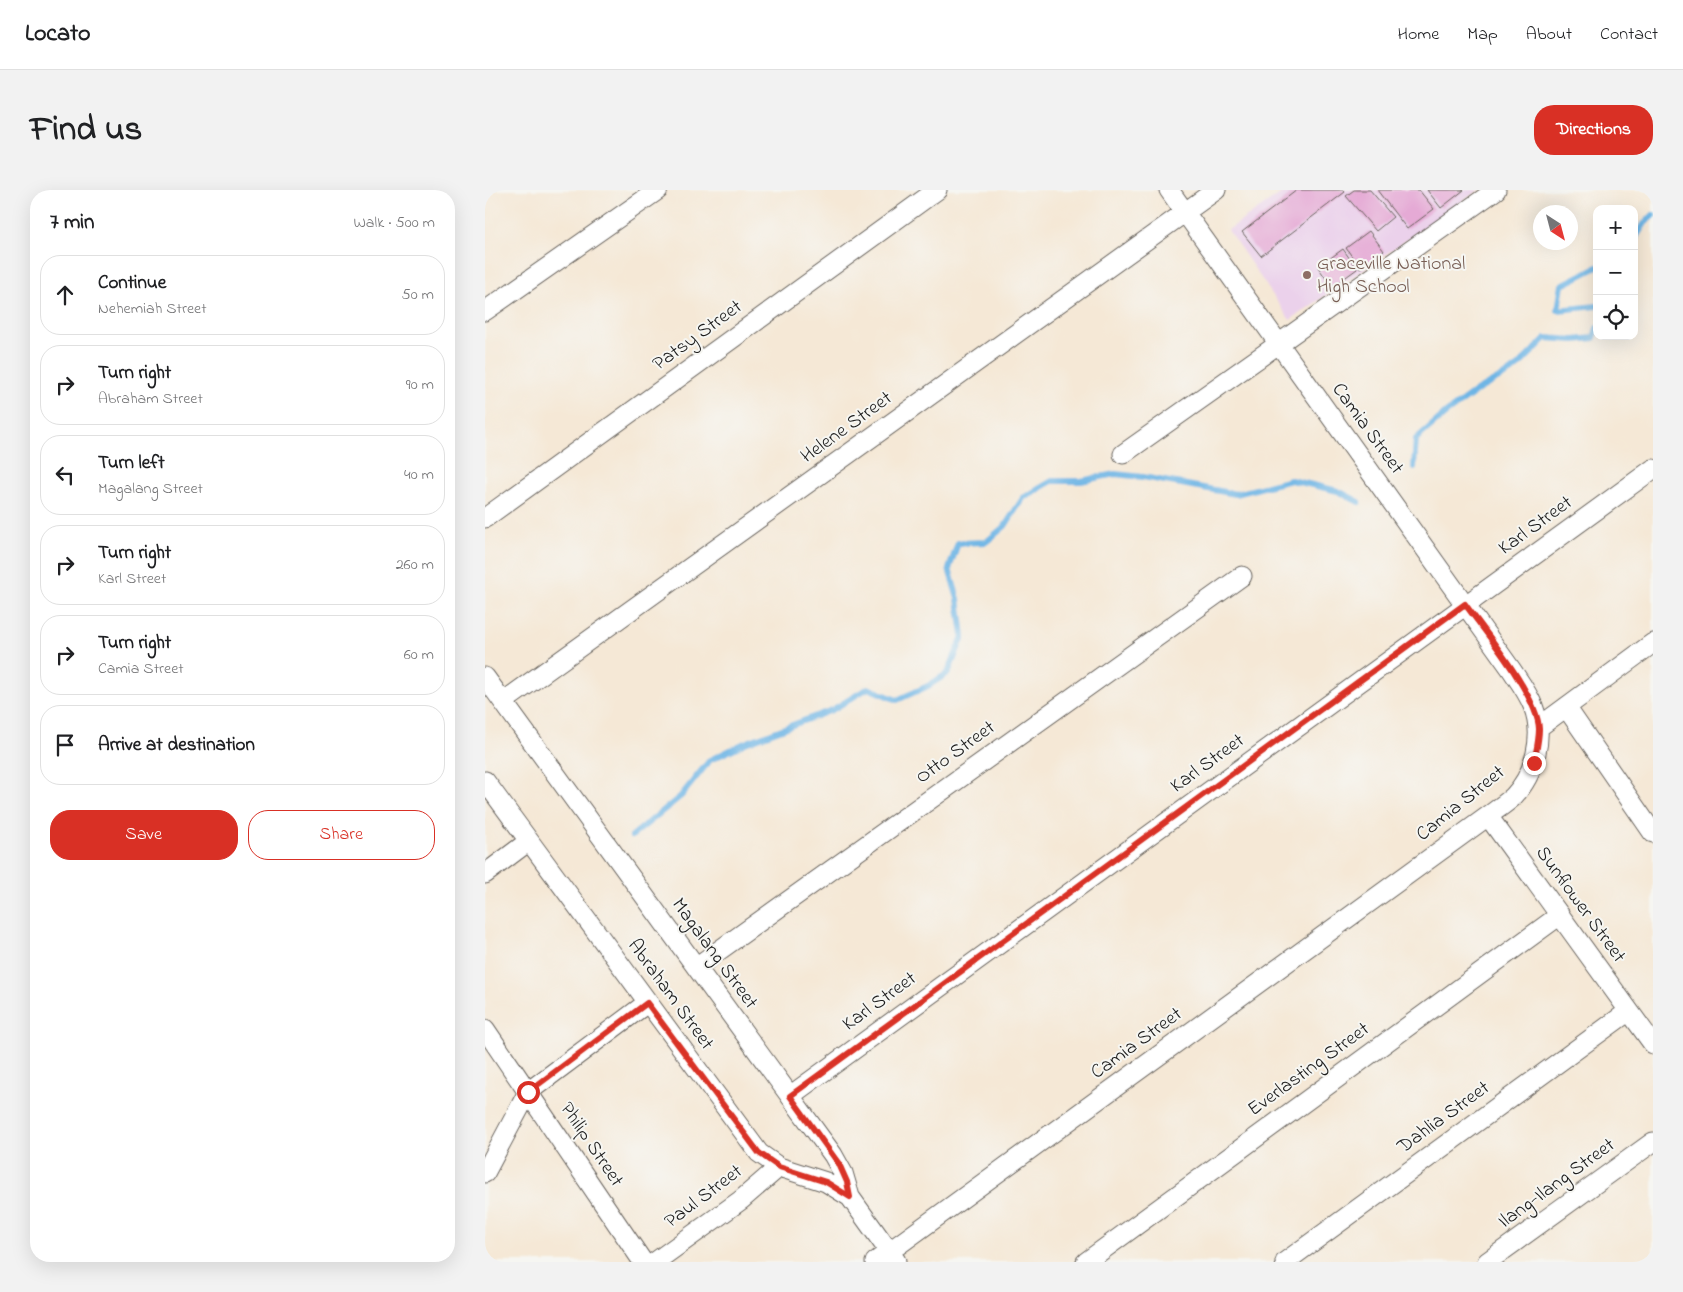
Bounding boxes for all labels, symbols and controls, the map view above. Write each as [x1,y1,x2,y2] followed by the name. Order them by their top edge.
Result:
[25,17,91,52] text: Locato
[1398,22,1439,48] text: Home
[1467,22,1498,48] text: Map
[1526,22,1572,48] text: About
[1600,22,1658,48] text: Contact
[30,105,142,156] text: Find us
[1534,105,1653,155] button: Directions
[1533,205,1578,250] north arrow
[1593,205,1638,340] map controls
[1593,205,1638,250] button: +
[50,208,94,238] text: 7 min
[353,211,435,235] text: Walk · 500 m
[1317,250,1465,303] place label: Graceville National High School
[1593,250,1638,295] button: −
[1301,269,1313,281] marker: Graceville National High School
[98,270,166,297] text: Continue
[51,281,79,309] icon: ahead
[402,283,434,307] text: 50 m
[647,293,749,378] street label: Patsy Street
[1593,295,1638,340] button: locate
[98,297,207,321] text: Nehemiah Street
[98,360,171,387] text: Turn right
[51,371,79,399] icon: right
[406,373,434,397] text: 90 m
[1324,377,1410,481] street label: Camia Street
[795,385,899,471] street label: Helene Street
[98,387,203,411] text: Abraham Street
[98,450,165,477] text: Turn left
[51,461,79,489] icon: left
[404,463,434,487] text: 40 m
[98,477,203,501] text: Magalang Street
[1493,489,1579,563] street label: Karl Street
[98,540,171,567] text: Turn right
[51,551,79,579] icon: right
[396,553,434,577] text: 260 m
[98,567,166,591] text: Karl Street
[98,630,171,657] text: Turn right
[51,641,79,669] icon: right
[404,643,434,667] text: 60 m
[98,657,184,681] text: Camia Street
[910,714,1002,792] street label: Otto Street
[1165,727,1251,801] street label: Karl Street
[51,731,79,759] icon: arrive
[98,732,255,759] text: Arrive at destination
[1523,752,1546,775] route end
[1410,759,1512,849] street label: Camia Street
[50,810,238,860] button: Save
[248,810,435,860] button: Share
[1528,841,1633,970] street label: Sunflower Street
[663,892,764,1016] street label: Magalang Street
[620,933,720,1057] street label: Abraham Street
[837,965,923,1039] street label: Karl Street
[1085,1001,1189,1087] street label: Camia Street
[1242,1016,1377,1125] street label: Everlasting Street
[1391,1074,1496,1162] street label: Dahlia Street
[517,1081,540,1104] route start
[552,1097,630,1193] street label: Philip Street
[1493,1131,1622,1237] street label: Ilang-Ilang Street
[659,1158,749,1236] street label: Paul Street

